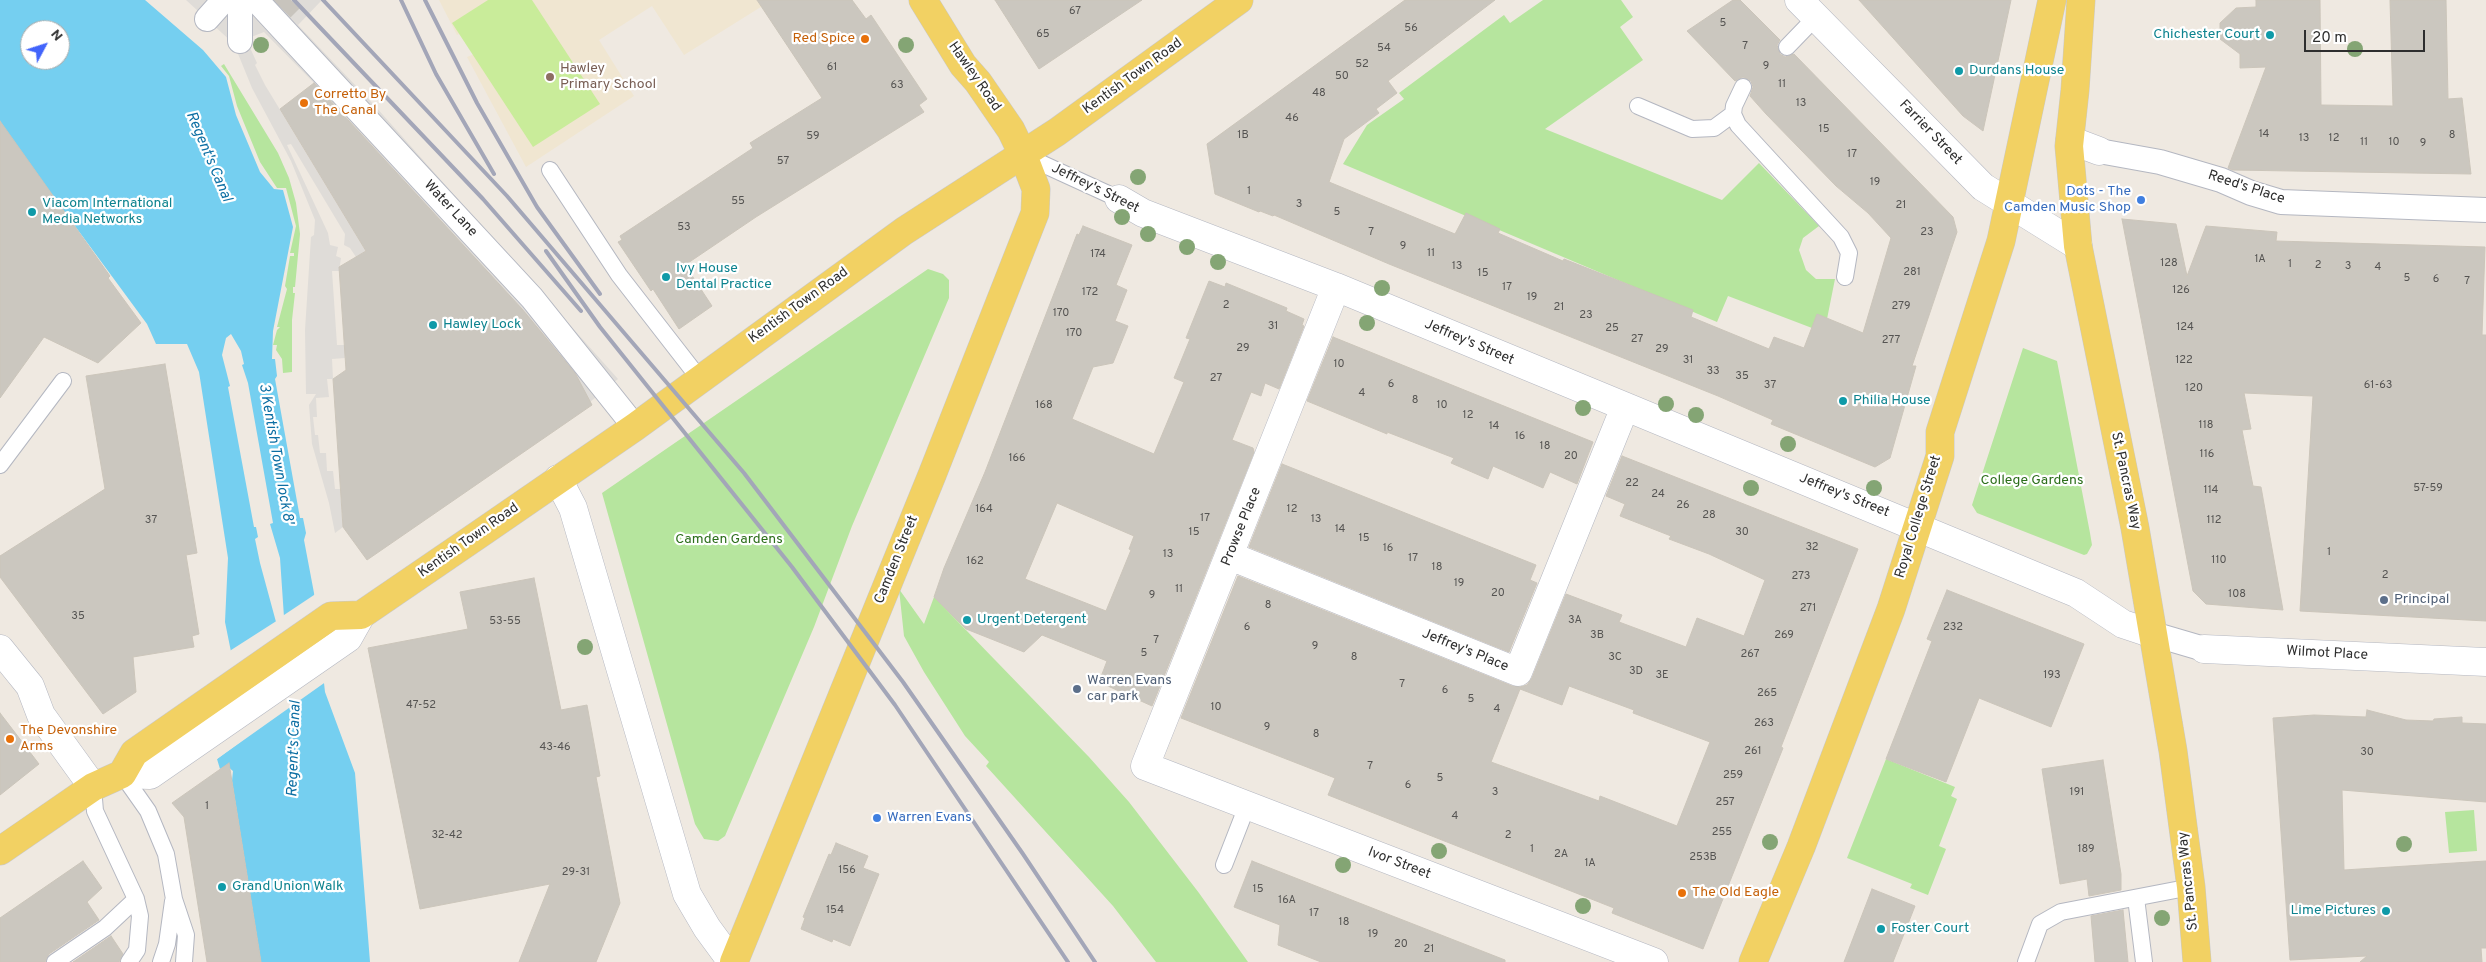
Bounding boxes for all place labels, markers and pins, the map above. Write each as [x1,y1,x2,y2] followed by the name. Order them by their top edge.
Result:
[2153,27,2260,43] place label: Chichester Court
[2264,29,2276,41] marker: Chichester Court
[793,31,855,47] place label: Red Spice
[859,33,871,45] marker: Red Spice
[560,61,656,94] place label: Hawley Primary School
[1969,63,2064,79] place label: Durdans House
[1953,65,1965,77] marker: Durdans House
[544,71,556,83] marker: Hawley Primary School
[314,87,386,120] place label: Corretto By The Canal
[298,97,310,109] marker: Corretto By The Canal
[2004,184,2131,216] place label: Dots - The Camden Music Shop
[2135,194,2147,206] marker: Dots - The Camden Music Shop
[42,196,172,228] place label: Viacom International Media Networks
[26,206,38,218] marker: Viacom International Media Networks
[676,261,772,294] place label: Ivy House Dental Practice
[660,271,672,283] marker: Ivy House Dental Practice
[443,317,522,333] place label: Hawley Lock
[427,319,439,331] marker: Hawley Lock
[1853,393,1931,409] place label: Philia House
[1837,395,1849,407] marker: Philia House
[2394,592,2450,608] place label: Principal
[2378,594,2390,606] marker: Principal
[977,612,1087,628] place label: Urgent Detergent
[961,614,973,626] marker: Urgent Detergent
[1087,673,1172,706] place label: Warren Evans car park
[1071,683,1083,695] marker: Warren Evans car park
[20,723,117,756] place label: The Devonshire Arms
[4,733,16,745] marker: The Devonshire Arms
[887,810,972,826] place label: Warren Evans
[871,812,883,824] marker: Warren Evans
[232,879,343,895] place label: Grand Union Walk
[216,881,228,893] marker: Grand Union Walk
[1692,885,1779,901] place label: The Old Eagle
[1676,887,1688,899] marker: The Old Eagle
[2291,903,2376,919] place label: Lime Pictures
[2380,905,2392,917] marker: Lime Pictures
[1891,921,1969,937] place label: Foster Court
[1875,923,1887,935] marker: Foster Court

